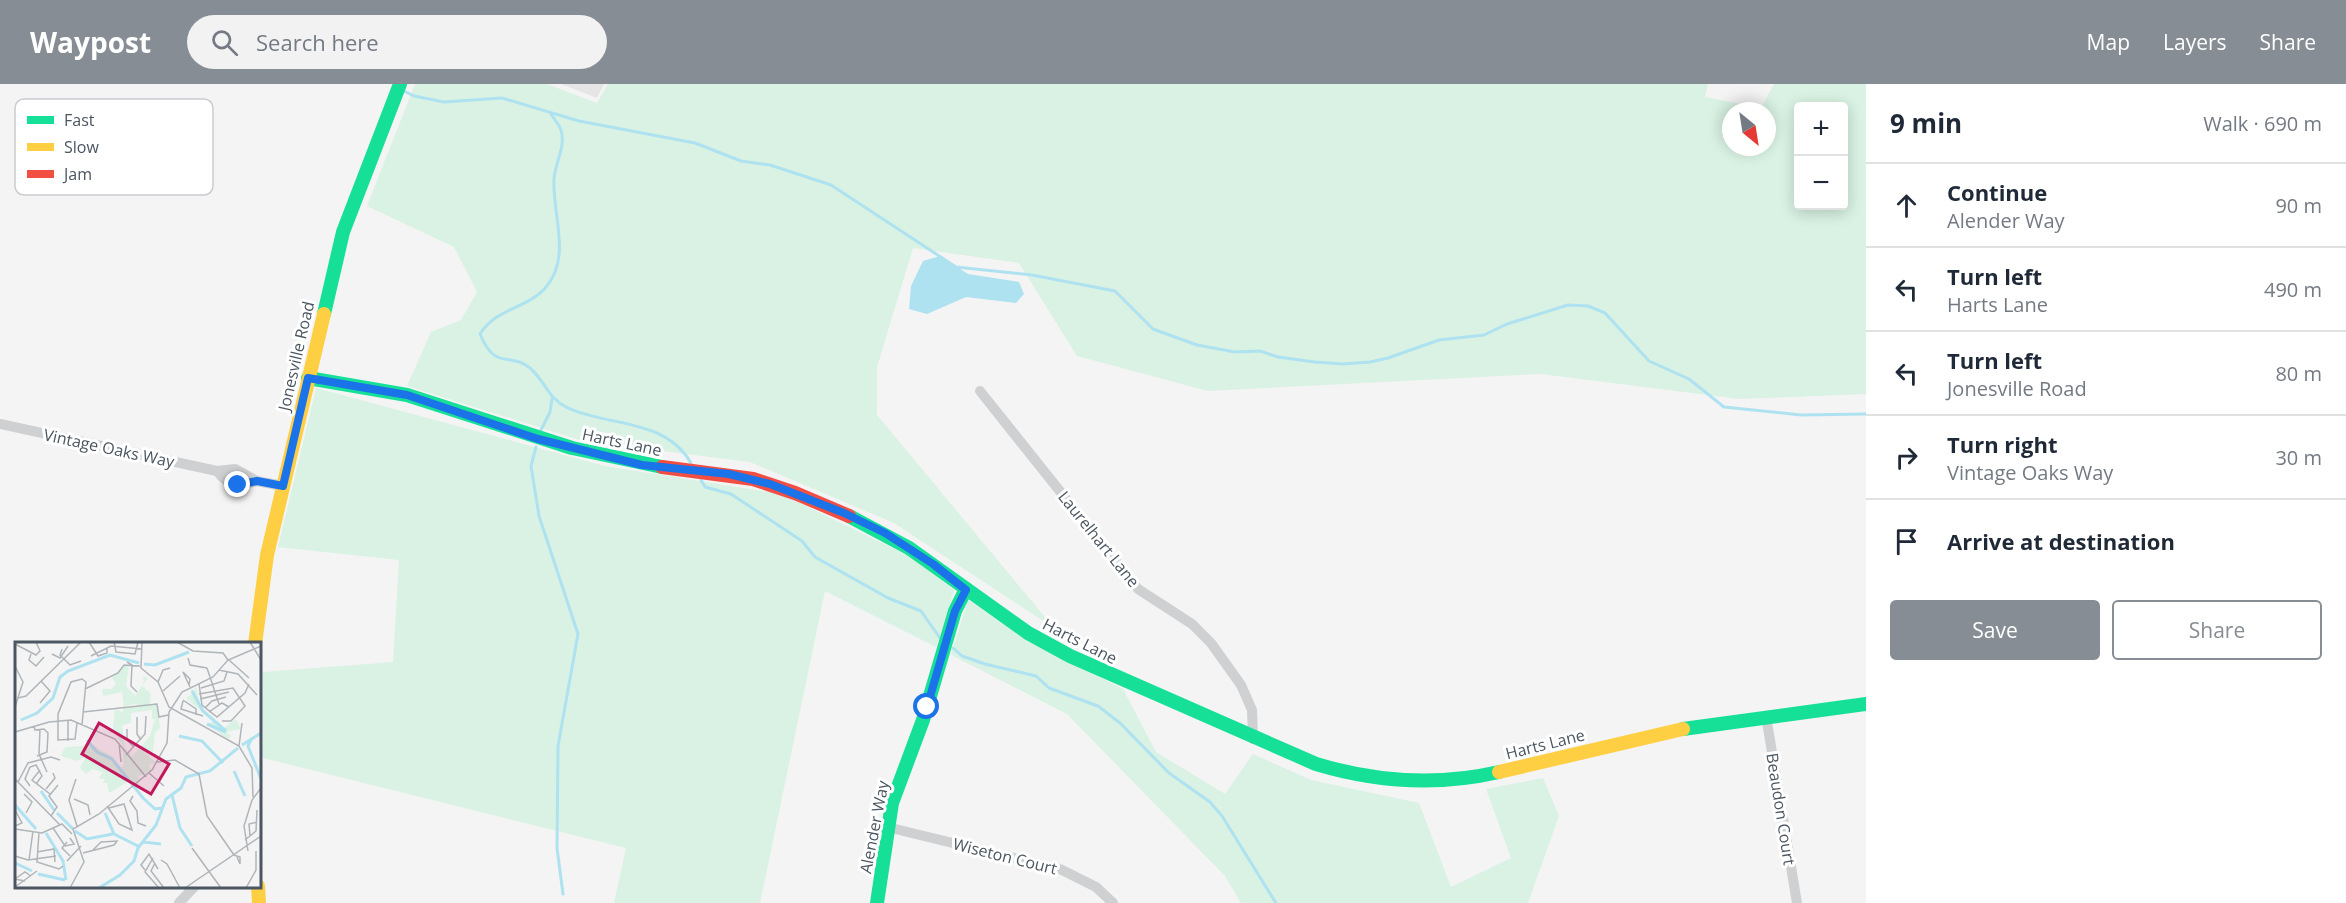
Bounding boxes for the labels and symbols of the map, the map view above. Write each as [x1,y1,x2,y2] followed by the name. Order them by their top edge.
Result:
[15,99,213,195] legend
[1722,102,1776,156] north arrow
[64,109,95,131] text: Fast
[64,136,99,158] text: Slow
[62,163,92,185] text: Jam
[272,299,319,415] street label: Jonesville Road
[42,423,177,473] street label: Vintage Oaks Way
[580,423,664,461] street label: Harts Lane
[224,471,250,497] route end
[1053,486,1145,592] street label: Laurelhart Lane
[1039,613,1121,669] street label: Harts Lane
[15,642,261,888] inset map
[913,693,939,719] route start
[1503,724,1587,764] street label: Harts Lane
[1761,751,1801,867] street label: Beaudon Court
[854,778,894,875] street label: Alender Way
[951,832,1060,880] street label: Wiseton Court

